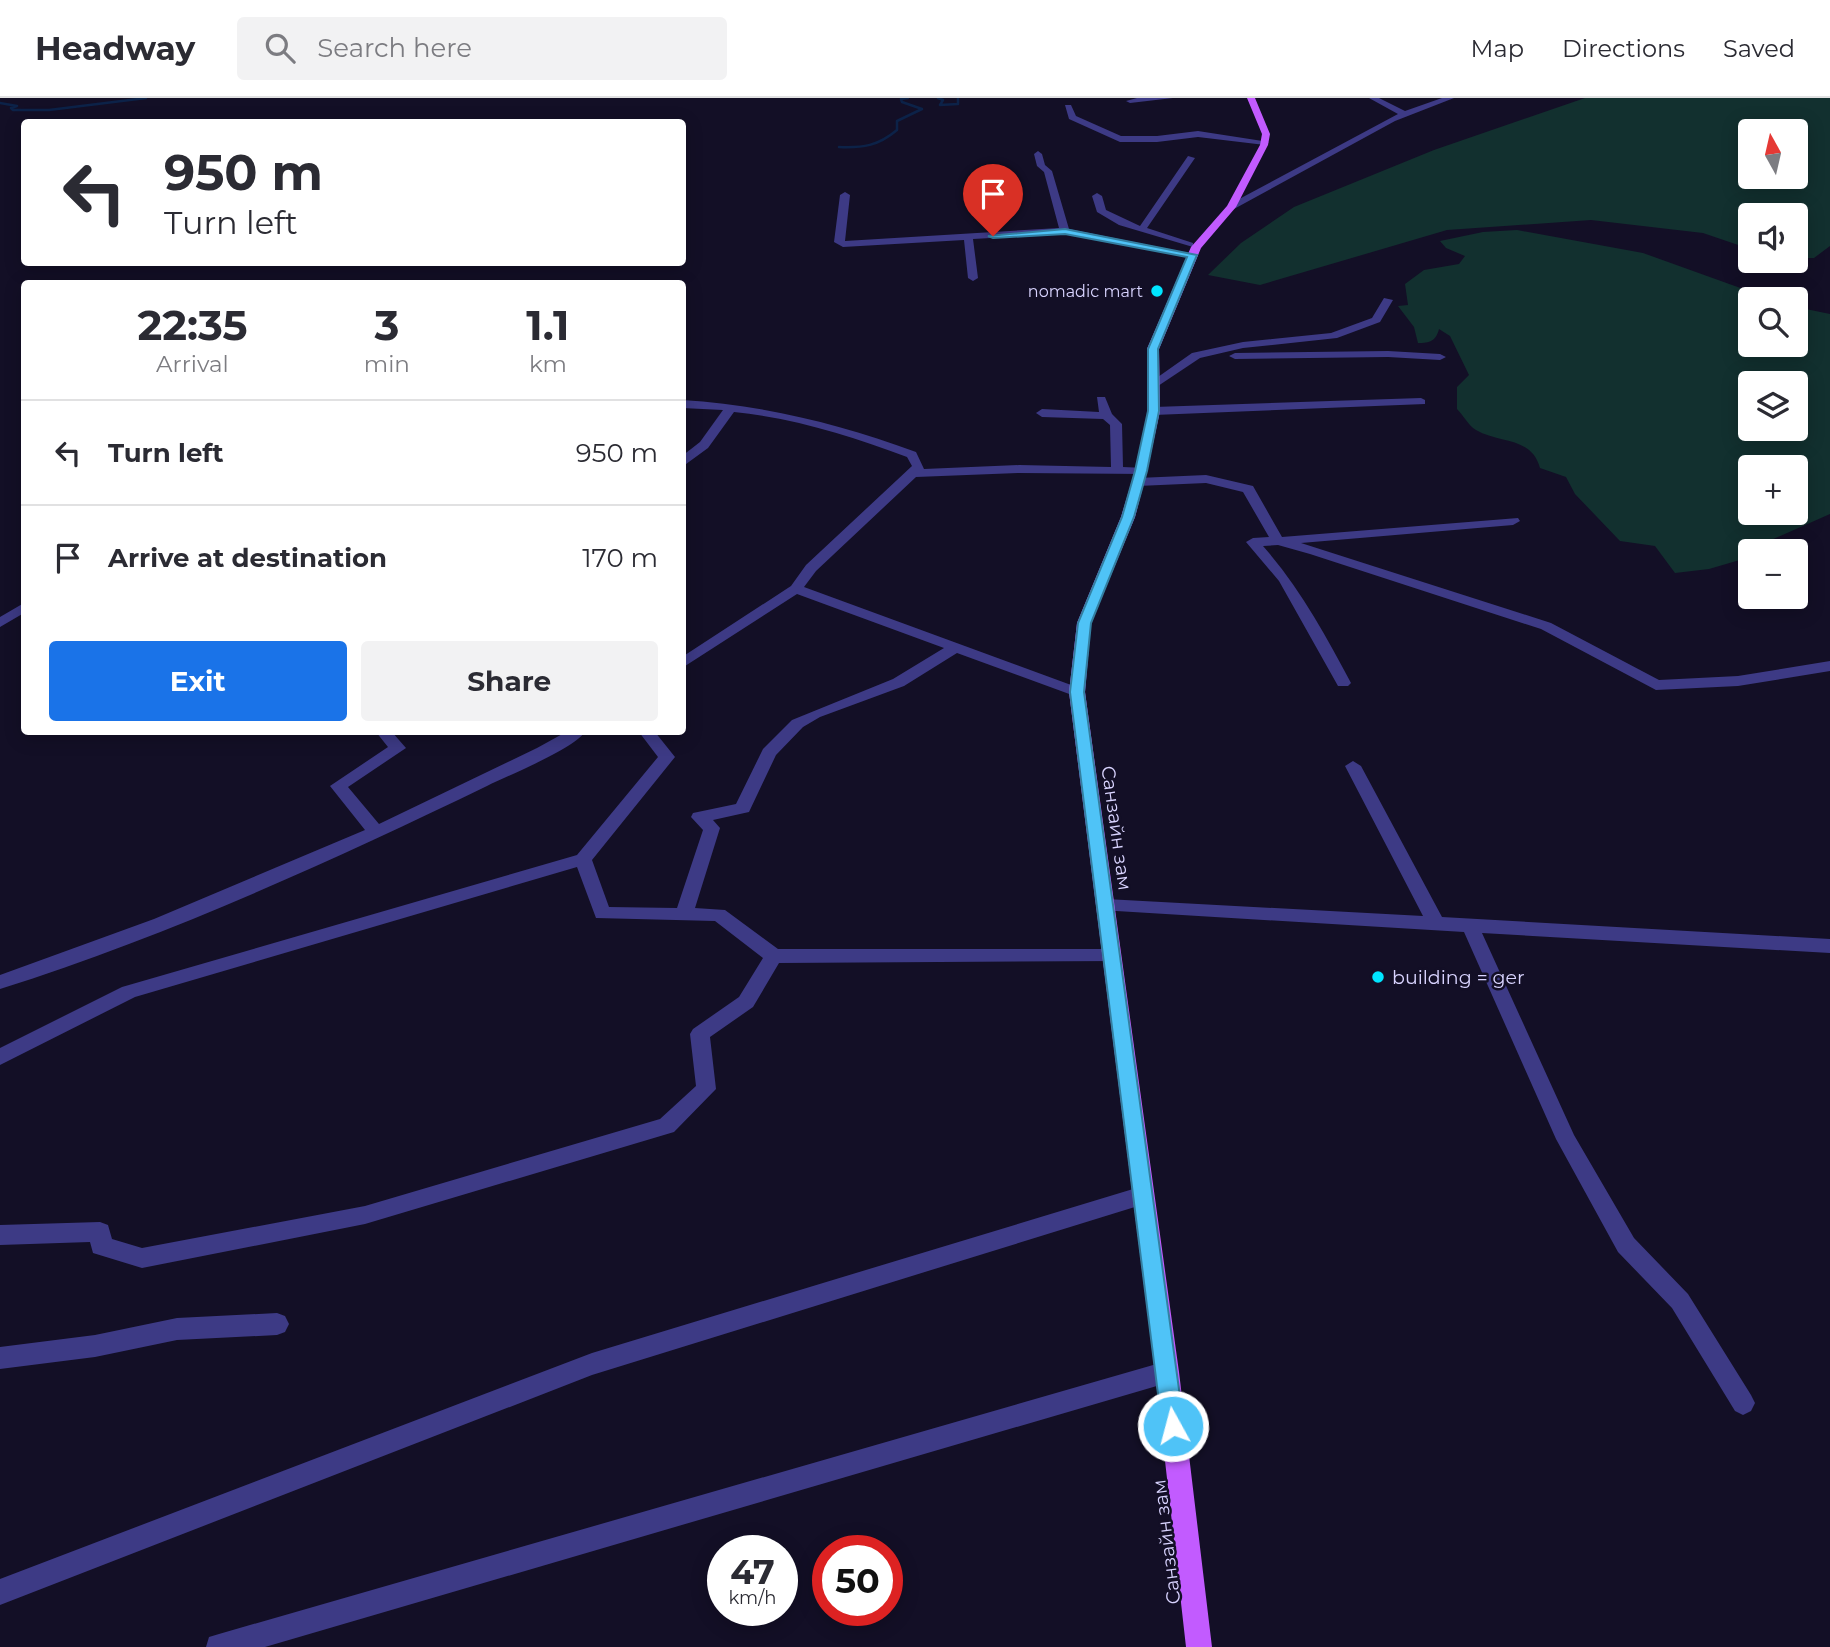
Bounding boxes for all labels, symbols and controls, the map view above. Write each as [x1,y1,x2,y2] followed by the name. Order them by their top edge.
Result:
[237,17,727,80] search box
[35,28,195,68] text: Headway
[261,29,299,67] icon: search
[317,32,472,64] text: Search here
[1471,34,1524,63] text: Map
[1562,34,1685,63] text: Directions
[1723,34,1795,63] text: Saved
[1738,119,1808,189] north arrow
[1738,119,1808,609] map controls
[164,143,323,202] text: 950 m
[49,147,140,238] icon: left
[963,164,1023,236] pin
[974,175,1012,213] icon: arrive
[164,203,298,242] text: Turn left
[1738,203,1808,273] button: sound
[1028,282,1144,301] place label: nomadic mart
[1149,283,1165,299] marker: nomadic mart
[1738,287,1808,357] button: search
[137,299,247,351] text: 22:35
[374,299,399,351] text: 3
[526,299,570,351] text: 1.1
[156,350,229,378] text: Arrival
[364,350,410,378] text: min
[529,350,567,378] text: km
[1738,371,1808,441] button: layers
[49,434,87,472] icon: left
[108,437,224,469] text: Turn left
[576,437,658,469] text: 950 m
[1738,455,1808,525] button: +
[49,539,87,577] icon: arrive
[1738,539,1808,609] button: −
[108,542,387,574] text: Arrive at destination
[582,542,658,574] text: 170 m
[49,641,347,721] button: Exit
[361,641,658,721] button: Share
[1096,764,1137,892] street label: Санзайн зам
[1392,966,1525,989] place label: building = ger
[1370,969,1386,985] marker: building = ger
[1136,1389,1210,1463] position arrow
[1147,1478,1186,1606] street label: Санзайн зам
[812,1535,903,1626] speed limit sign: 50
[730,1550,775,1593] text: 47
[728,1587,777,1609] text: km/h

